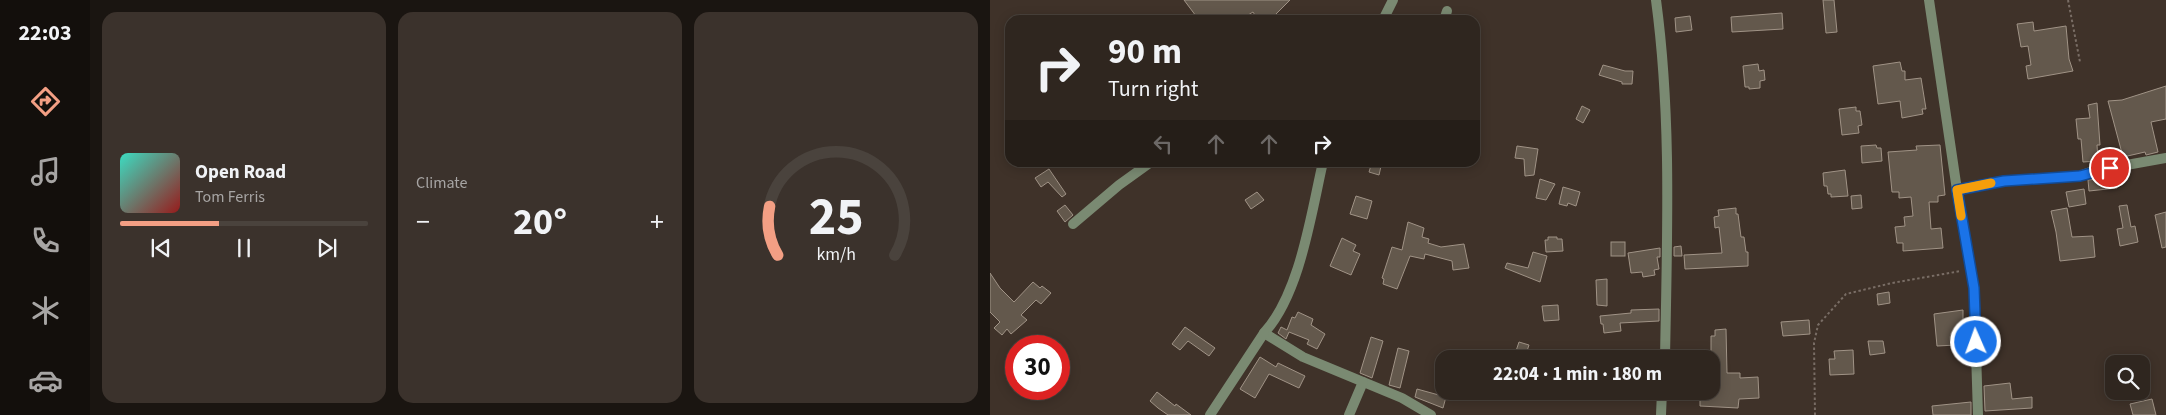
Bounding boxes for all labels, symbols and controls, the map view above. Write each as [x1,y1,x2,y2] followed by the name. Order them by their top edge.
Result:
[18,17,72,49] text: 22:03
[1108,27,1182,77] text: 90 m
[1025,35,1090,100] icon: right
[1108,73,1198,105] text: Turn right
[28,84,63,119] icon: directions
[1149,130,1177,158] icon: left
[1202,130,1230,158] icon: ahead
[1255,130,1283,158] icon: ahead
[1308,130,1336,158] icon: right
[2089,147,2131,189] pin
[28,154,63,189] icon: music
[2096,154,2124,182] icon: arrive
[195,159,286,186] text: Open Road
[416,172,467,194] text: Climate
[809,181,863,255] text: 25
[195,186,265,208] text: Tom Ferris
[513,195,567,249] text: 20°
[416,202,430,242] text: −
[650,202,664,242] text: +
[28,223,63,258] icon: phone
[147,234,175,262] icon: previous
[230,234,258,262] icon: pause
[313,234,341,262] icon: next
[816,242,856,267] text: km/h
[28,293,63,328] icon: climate
[1949,315,2001,367] position arrow
[1005,335,1070,400] speed limit sign: 30
[2105,355,2150,400] map controls
[2105,355,2150,400] button: search
[1493,361,1662,388] text: 22:04 · 1 min · 180 m
[28,363,63,398] icon: car

